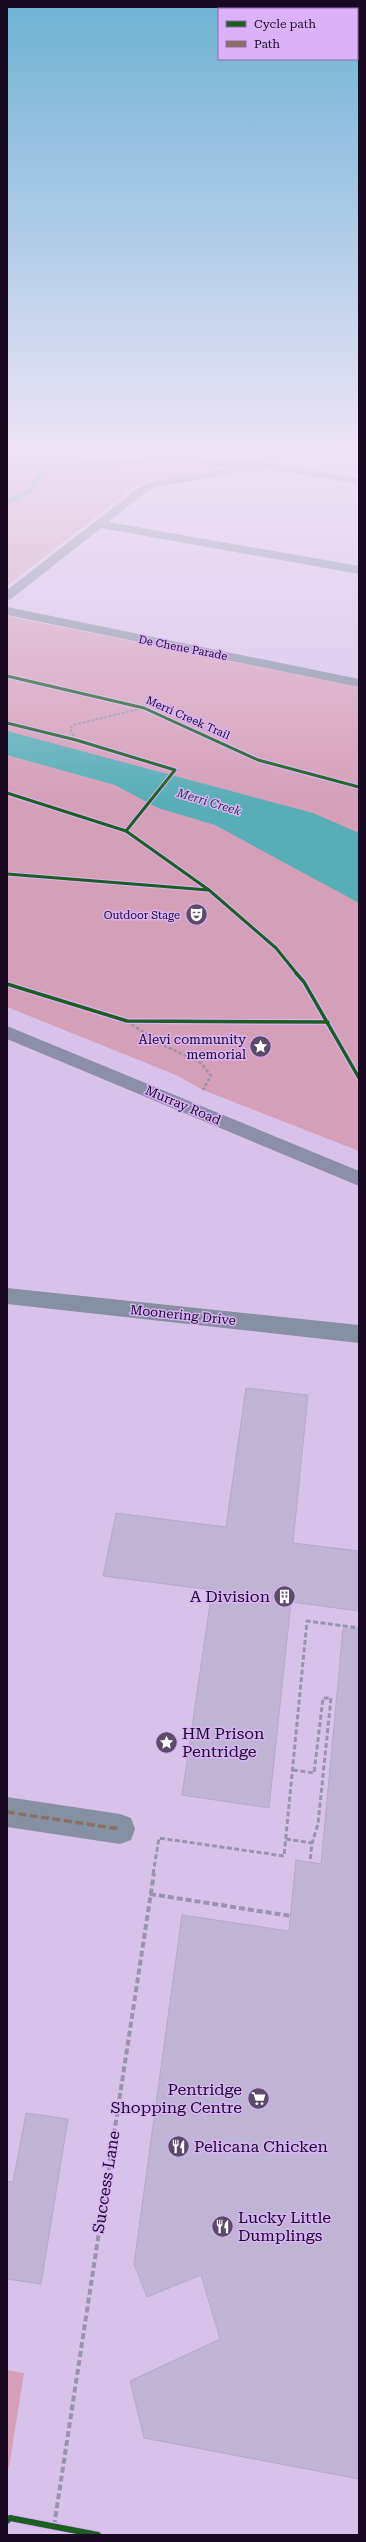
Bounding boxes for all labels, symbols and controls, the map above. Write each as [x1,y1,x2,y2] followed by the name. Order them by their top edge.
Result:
[218,8,358,60] legend
[254,17,316,31] text: Cycle path
[254,37,280,51] text: Path
[137,633,229,663] street label: De Chene Parade
[144,694,232,743] street label: Merri Creek Trail
[174,785,243,818] water label: Merri Creek
[183,902,209,928] theatre icon: Outdoor Stage
[104,909,180,922] place label: Outdoor Stage
[139,1032,246,1062] place label: Alevi community memorial
[248,1033,274,1059] place icon: Alevi community memorial
[143,1082,224,1128] street label: Murray Road
[129,1302,237,1328] street label: Moonering Drive
[272,1583,298,1609] building icon: A Division
[190,1587,270,1606] place label: A Division
[182,1724,264,1761] place label: HM Prison Pentridge
[154,1729,180,1755] place icon: HM Prison Pentridge
[111,2080,242,2117] place label: Pentridge Shopping Centre
[245,2085,271,2111] supermarket icon: Pentridge Shopping Centre
[89,2129,124,2235] street label: Success Lane
[166,2133,192,2159] restaurant icon: Pelicana Chicken
[194,2137,328,2156] place label: Pelicana Chicken
[238,2208,331,2245] place label: Lucky Little Dumplings
[210,2213,236,2239] restaurant icon: Lucky Little Dumplings

